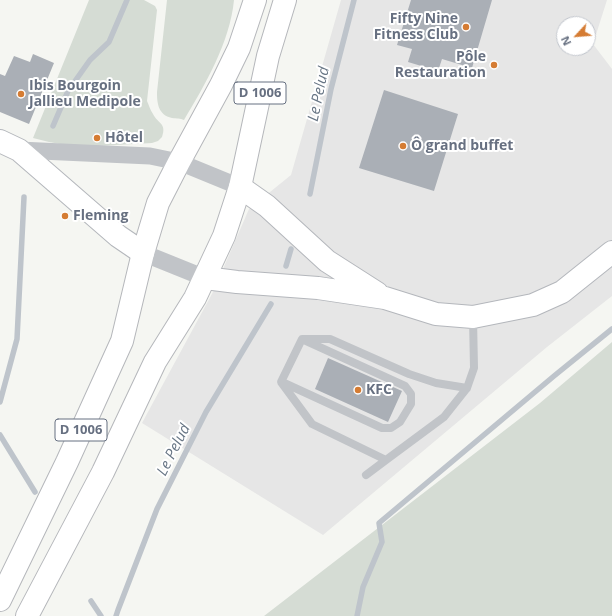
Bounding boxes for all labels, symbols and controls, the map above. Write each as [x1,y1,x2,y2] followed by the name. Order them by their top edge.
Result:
[374,11,458,44] place label: Fifty Nine Fitness Club
[556,16,596,56] north arrow
[461,22,471,32] marker: Fifty Nine Fitness Club
[557,34,574,48] text: N
[395,49,486,82] place label: Pôle Restauration
[489,60,499,70] marker: Pôle Restauration
[304,65,334,123] water label: Le Pelud
[29,78,141,110] place label: Ibis Bourgoin Jallieu Medipole
[234,82,286,104] road number: D 1006
[16,89,26,99] marker: Ibis Bourgoin Jallieu Medipole
[105,130,143,146] place label: Hôtel
[92,133,102,143] marker: Hôtel
[411,138,513,154] place label: Ô grand buffet
[398,141,408,151] marker: Ô grand buffet
[73,208,128,224] place label: Fleming
[60,211,70,221] marker: Fleming
[366,382,392,398] place label: KFC
[353,385,363,395] marker: KFC
[55,419,107,441] road number: D 1006
[153,421,195,479] water label: Le Pelud

